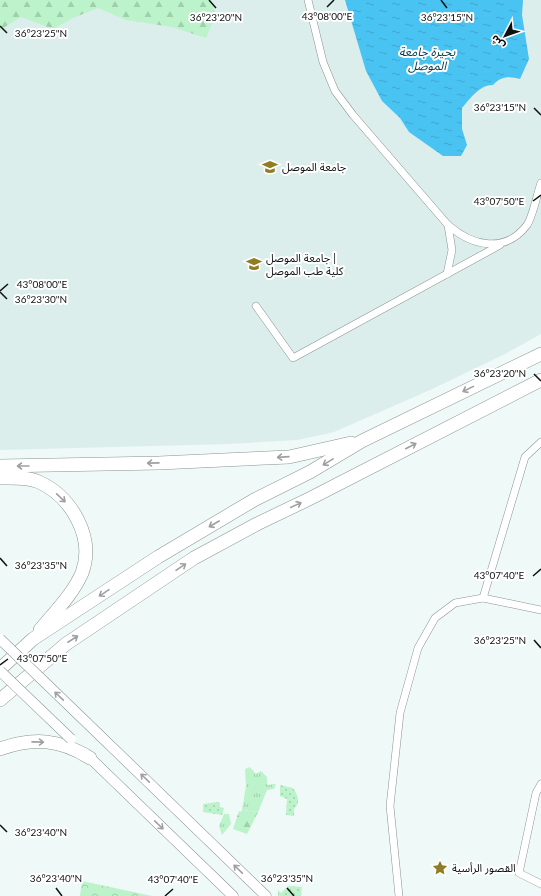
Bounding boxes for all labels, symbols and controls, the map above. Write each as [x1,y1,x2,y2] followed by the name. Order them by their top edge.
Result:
[302,10,352,22] text: 43°08'00"E
[190,11,242,23] text: 36°23'20"N
[421,11,473,23] text: 36°23'15"N
[485,16,525,56] north arrow
[15,27,67,39] text: 36°23'25"N
[487,32,508,53] text: ش
[399,44,456,73] water label: بحيرة جامعة الموصل
[474,101,526,113] text: 36°23'15"N
[261,158,279,176] school or university icon: جامعة الموصل
[282,160,347,174] place label: جامعة الموصل
[474,195,524,207] text: 43°07'50"E
[266,251,344,278] place label: جامعة الموصل | كلية طب الموصل
[245,255,263,273] school or university icon: جامعة الموصل | كلية طب الموصل
[17,278,67,290] text: 43°08'00"E
[15,293,67,305] text: 36°23'30"N
[474,367,526,379] text: 36°23'20"N
[462,386,474,394] one-way arrow
[405,442,417,450] one-way arrow
[277,453,290,460] one-way arrow
[322,458,334,466] one-way arrow
[147,459,160,467] one-way arrow
[17,462,30,470] one-way arrow
[56,493,66,502] one-way arrow
[289,501,301,509] one-way arrow
[208,521,220,529] one-way arrow
[15,559,67,571] text: 36°23'35"N
[175,563,186,571] one-way arrow
[474,569,524,581] text: 43°07'40"E
[98,589,109,597] one-way arrow
[474,634,526,646] text: 36°23'25"N
[67,635,79,643] one-way arrow
[17,652,67,664] text: 43°07'50"E
[54,691,64,701] one-way arrow
[31,738,44,745] one-way arrow
[140,773,150,783] one-way arrow
[154,820,164,830] one-way arrow
[15,826,67,838] text: 36°23'40"N
[431,859,449,877] place icon: القصور الرأسية
[452,861,516,875] place label: القصور الرأسية
[233,864,243,874] one-way arrow
[30,872,82,884] text: 36°23'40"N
[261,872,313,884] text: 36°23'35"N
[148,873,198,885] text: 43°07'40"E

